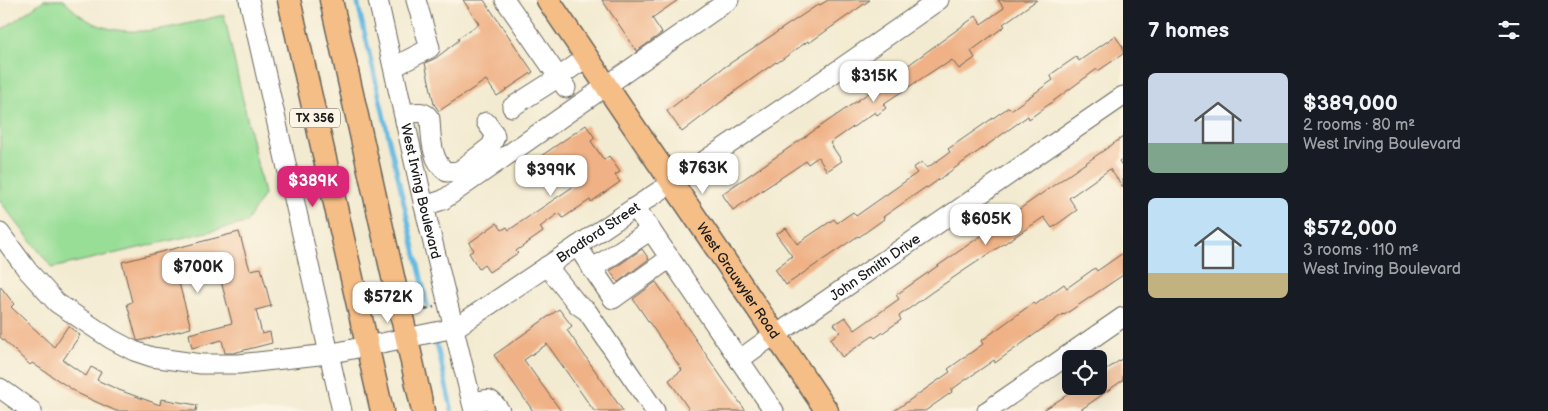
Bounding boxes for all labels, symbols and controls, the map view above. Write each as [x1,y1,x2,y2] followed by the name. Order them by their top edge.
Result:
[1495,16,1523,44] icon: filters
[1148,18,1229,43] text: 7 homes
[839,61,909,103] pin: $315K
[851,67,897,86] text: $315K
[1303,91,1398,116] text: $389,000
[1188,93,1248,153] icon: home
[290,109,340,128] road number: TX 356
[1303,116,1415,135] text: 2 rooms · 80 m²
[397,122,445,261] street label: West Irving Boulevard
[1303,135,1461,154] text: West Irving Boulevard
[668,152,738,195] pin: $763K
[516,154,586,197] pin: $399K
[678,159,728,178] text: $763K
[526,161,576,180] text: $399K
[278,166,348,208] pin: $389K
[288,172,338,191] text: $389K
[553,198,643,266] street label: Bradford Street
[951,204,1021,246] pin: $605K
[961,210,1011,229] text: $605K
[1303,216,1397,241] text: $572,000
[1188,218,1248,278] icon: home
[693,219,784,342] street label: West Grauwyler Road
[826,230,923,304] street label: John Smith Drive
[1303,241,1419,260] text: 3 rooms · 110 m²
[163,252,233,294] pin: $700K
[173,258,223,277] text: $700K
[1303,260,1461,279] text: West Irving Boulevard
[353,282,423,324] pin: $572K
[363,288,413,307] text: $572K
[1062,350,1107,395] map controls
[1062,350,1107,395] button: locate

